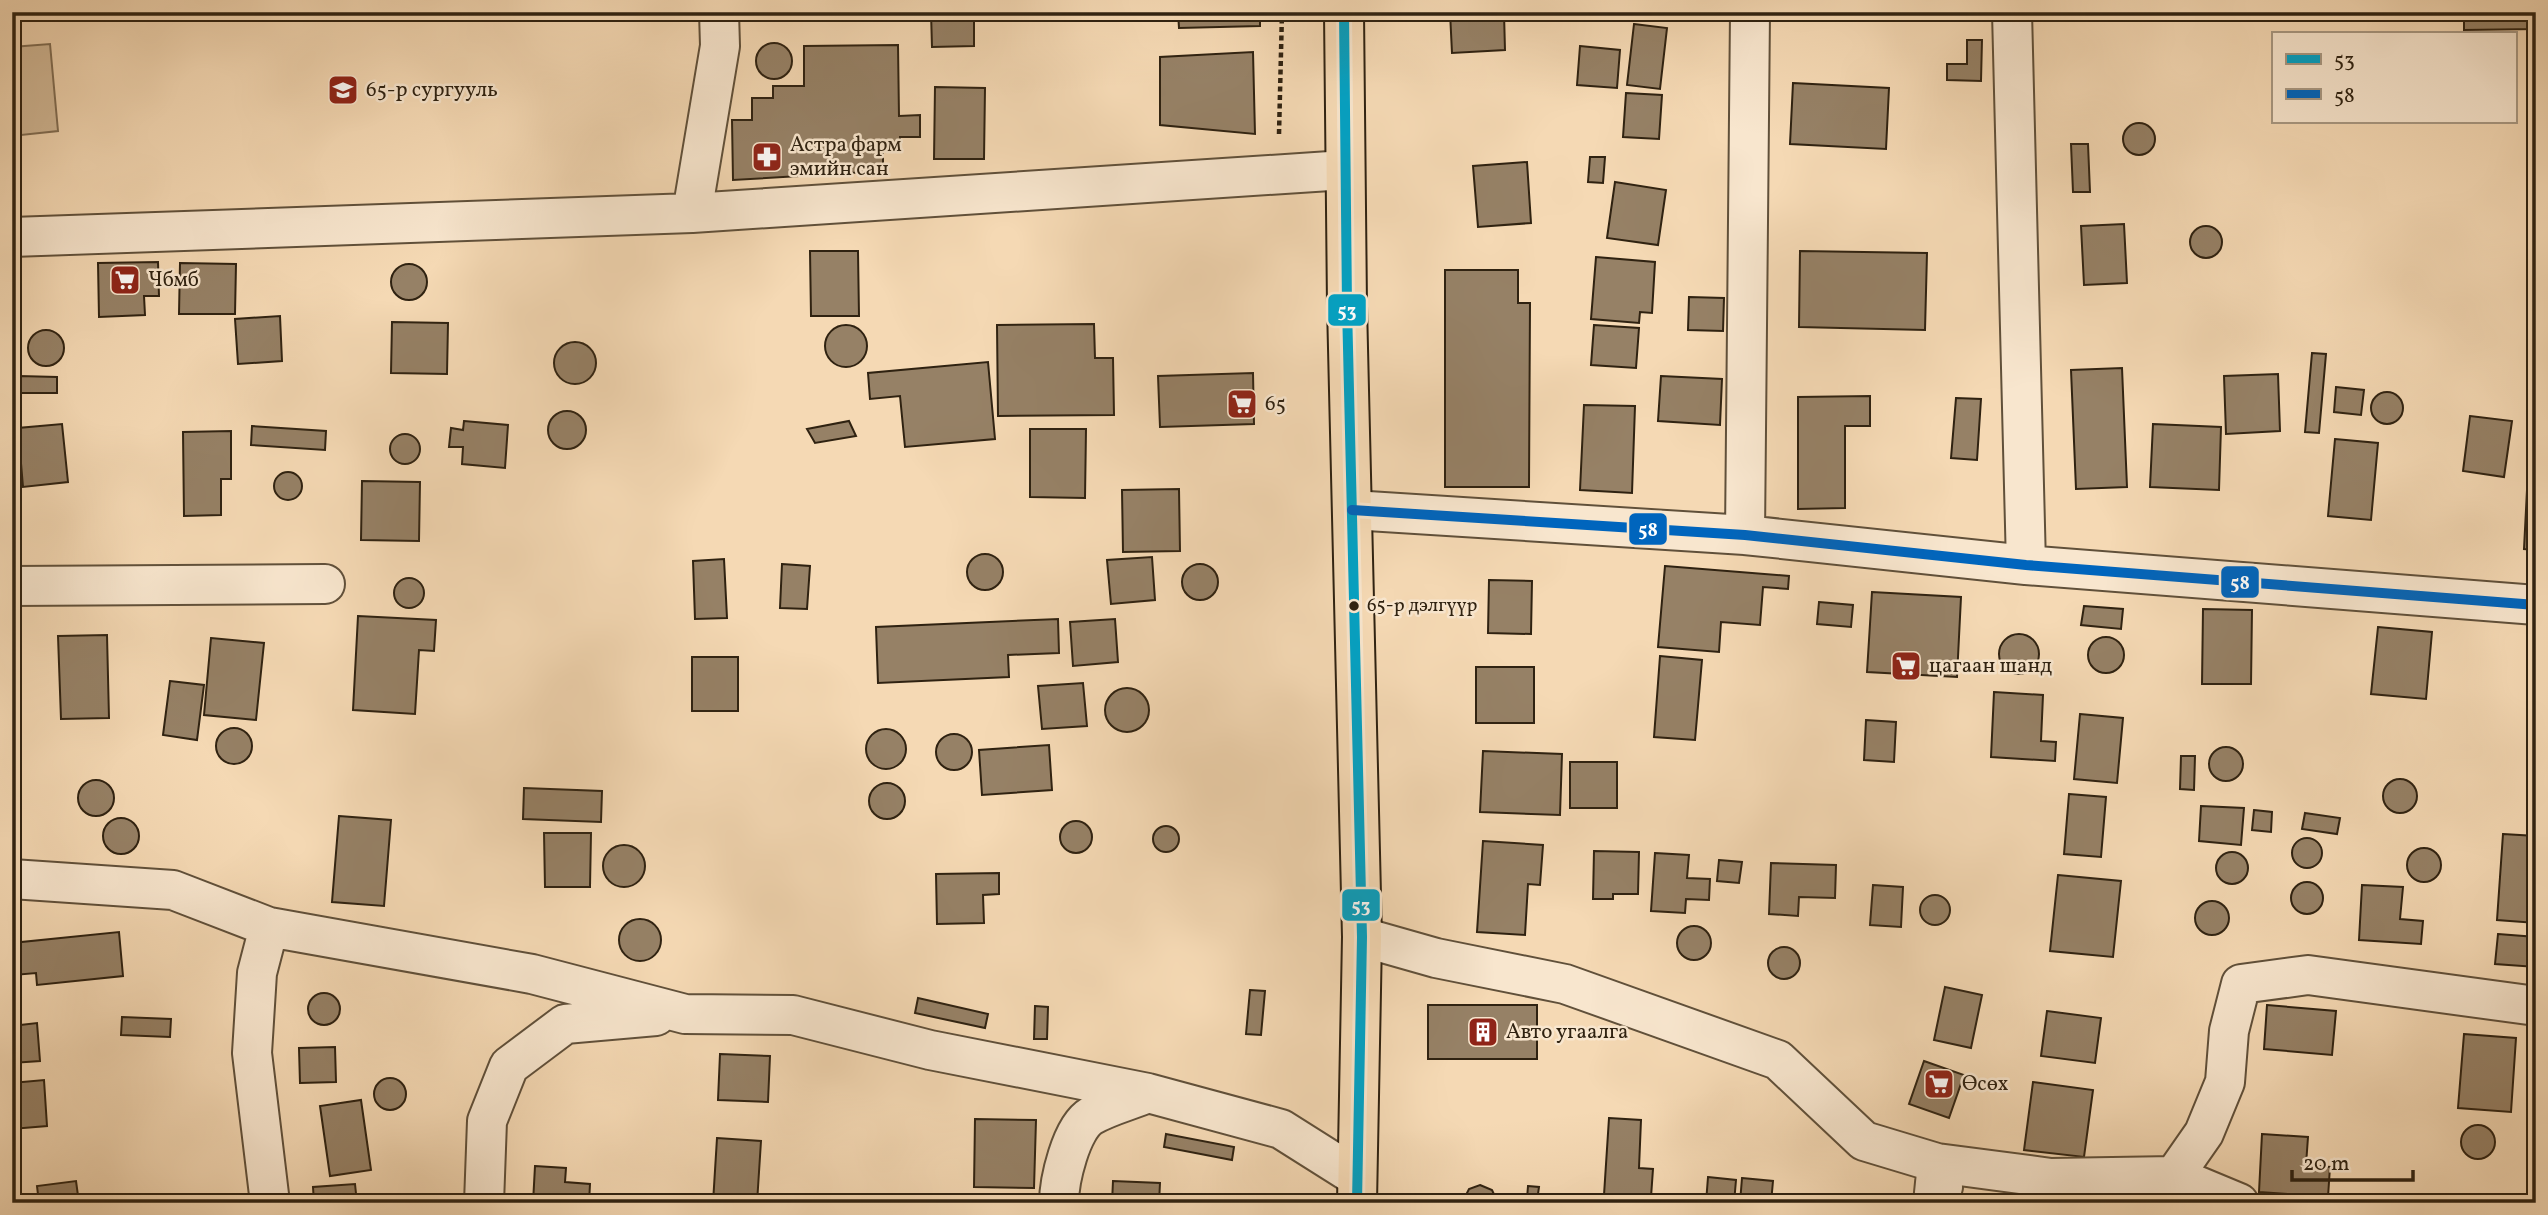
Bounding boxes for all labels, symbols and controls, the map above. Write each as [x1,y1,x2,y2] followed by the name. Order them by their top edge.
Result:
[2272,32,2516,122] legend
[2334,46,2355,75] text: 53
[326,73,360,107] school or university icon: 65-р сургууль
[366,76,498,105] place label: 65-р сургууль
[2334,82,2355,111] text: 58
[790,131,902,184] place label: Астра фарм эмийн сан
[750,140,784,174] pharmacy icon: Астра фарм эмийн сан
[108,263,142,297] supermarket icon: Чбмб
[148,266,199,295] place label: Чбмб
[1327,293,1367,327] line badge: 53
[1338,299,1356,325] text: 53
[1225,387,1259,421] supermarket icon: 65
[1265,390,1286,419] place label: 65
[1628,512,1668,546] line badge: 58
[1638,518,1658,544] text: 58
[2220,565,2260,599] line badge: 58
[2230,571,2250,597] text: 58
[1367,593,1478,619] place label: 65-р дэлгүүр
[1347,599,1361,613] marker: 65-р дэлгүүр
[1889,649,1923,683] supermarket icon: цагаан шанд
[1929,652,2052,681] place label: цагаан шанд
[1341,888,1381,922] line badge: 53
[1352,894,1370,920] text: 53
[1466,1015,1500,1049] building icon: Авто угаалга
[1506,1018,1629,1047] place label: Авто угаалга
[1922,1067,1956,1101] supermarket icon: Өсөх
[1962,1070,2008,1099] place label: Өсөх
[2292,1138,2413,1182] scale bar
[2303,1150,2349,1179] text: 20 m

